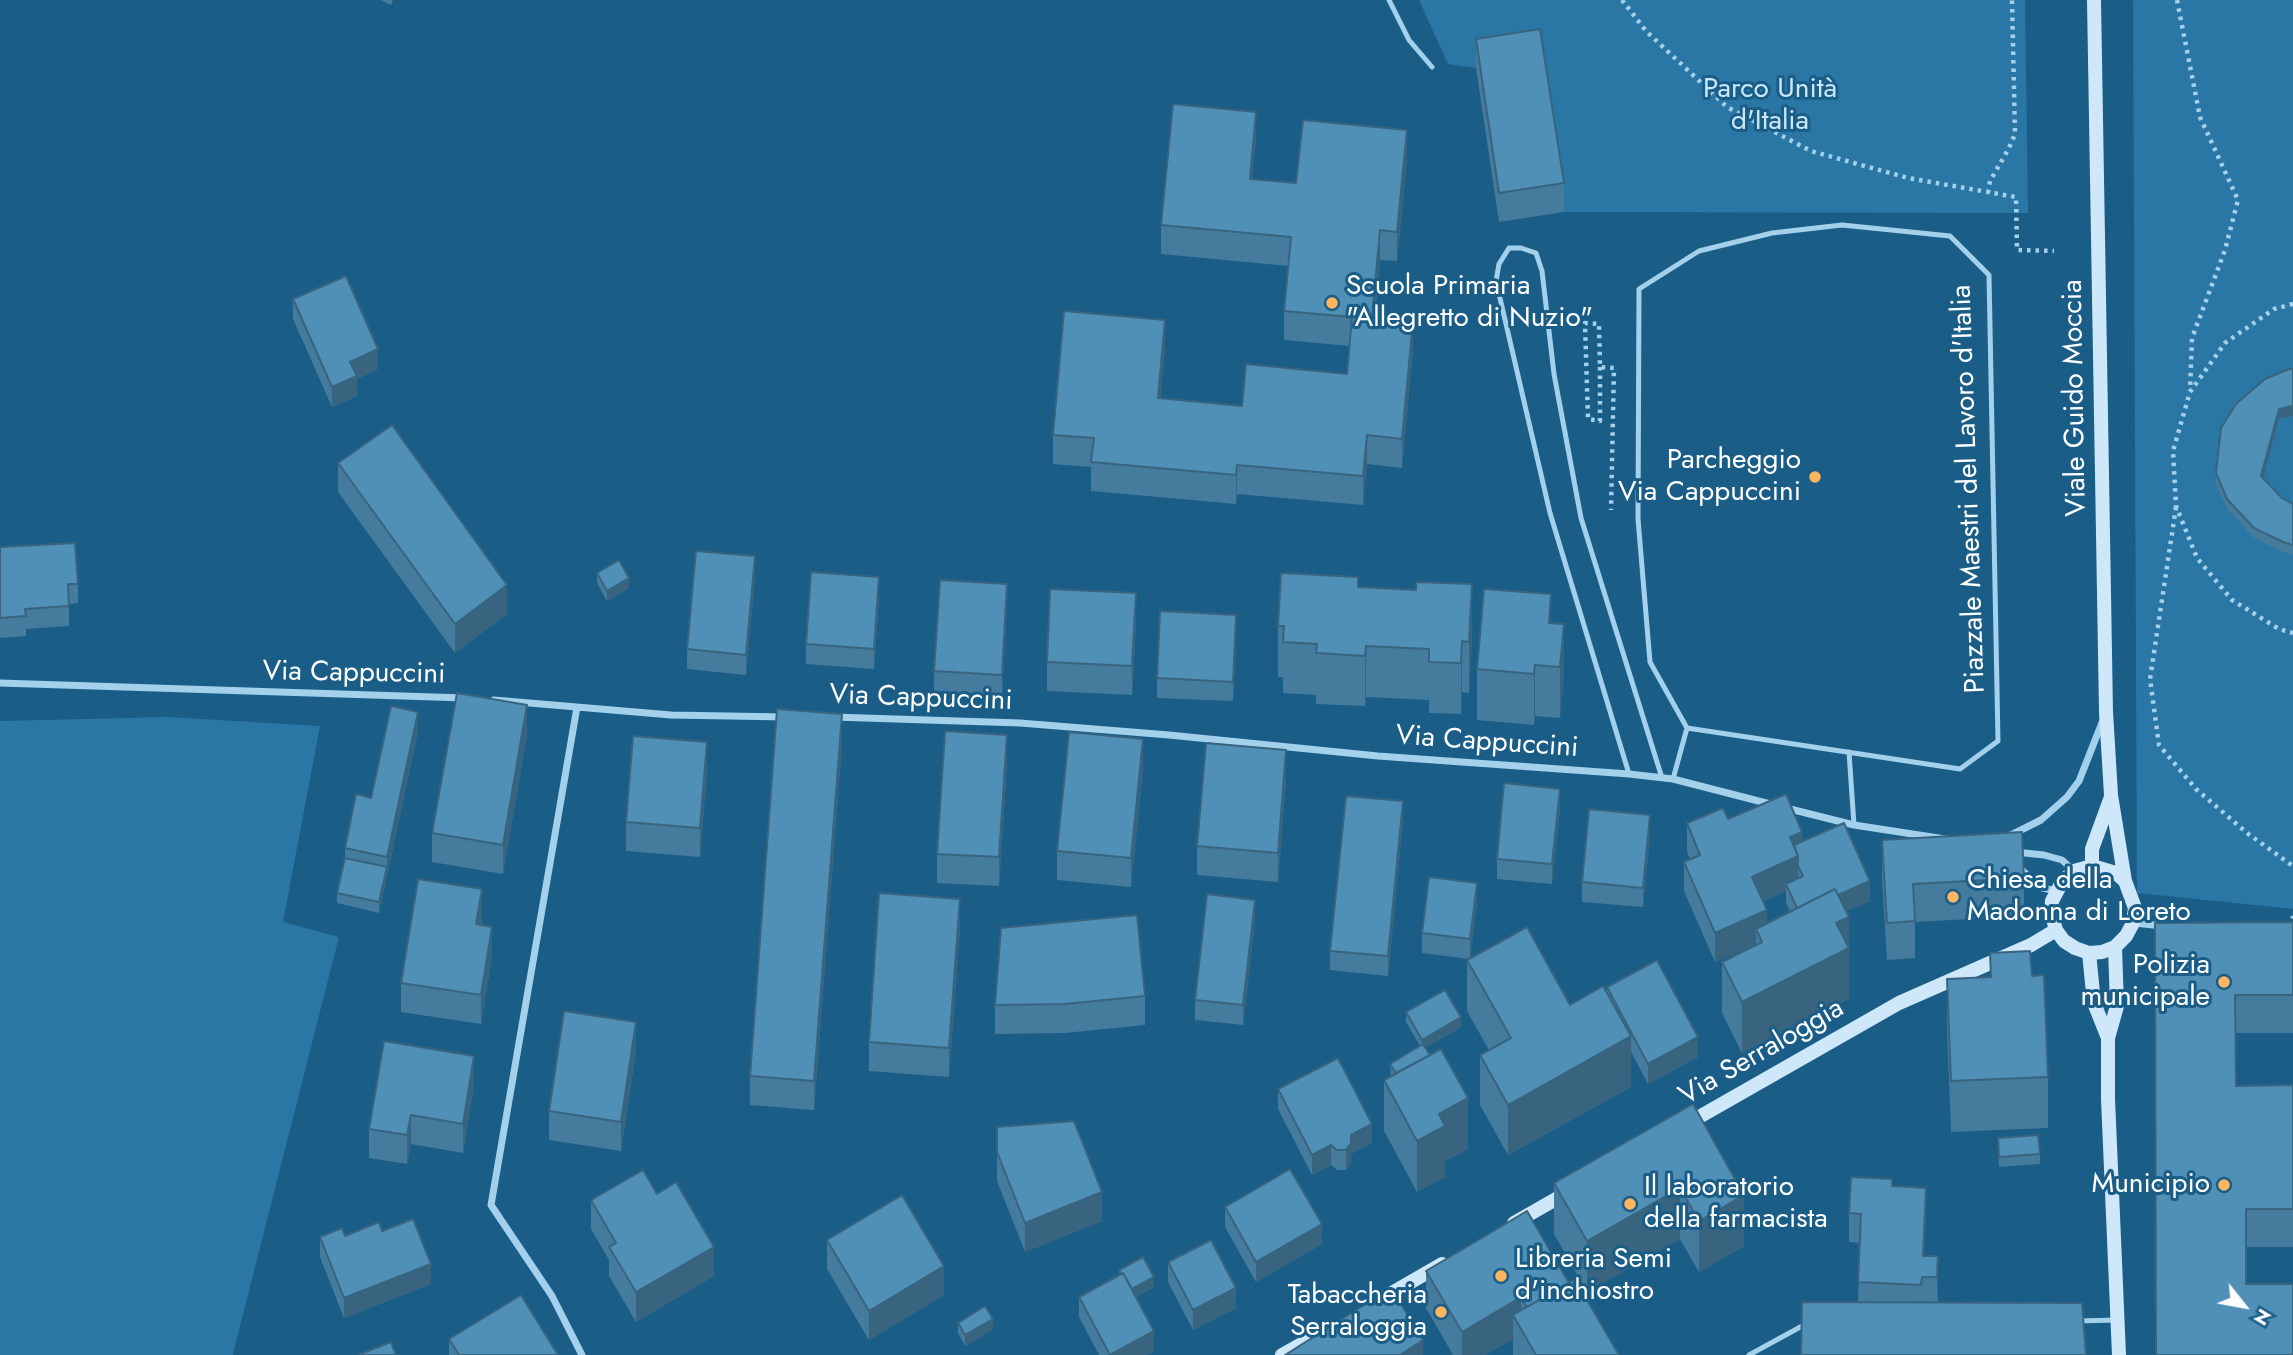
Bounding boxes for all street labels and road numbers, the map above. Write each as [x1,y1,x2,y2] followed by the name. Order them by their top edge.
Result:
[2057,279,2095,517] street label: Viale Guido Moccia
[1946,284,1994,694] street label: Piazzale Maestri del Lavoro d'Italia
[262,656,446,692] street label: Via Cappuccini
[829,679,1013,719] street label: Via Cappuccini
[1395,720,1579,766] street label: Via Cappuccini
[1674,992,1850,1114] street label: Via Serraloggia

